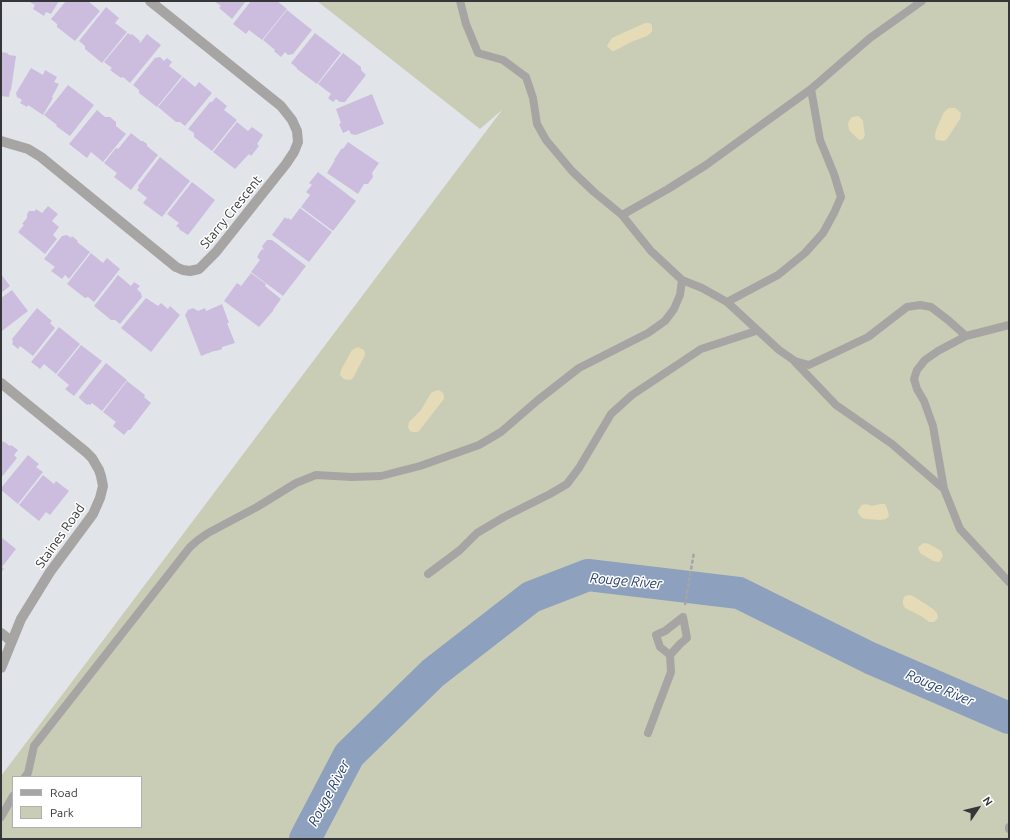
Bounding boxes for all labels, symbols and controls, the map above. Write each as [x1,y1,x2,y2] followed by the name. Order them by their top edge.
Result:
[197,172,265,252] street label: Starry Crescent
[32,501,88,571] street label: Staines Road
[589,569,663,593] water label: Rouge River
[903,666,977,710] water label: Rouge River
[305,757,353,829] water label: Rouge River
[12,776,142,828] legend
[50,786,78,799] text: Road
[958,788,998,828] north arrow
[981,794,995,808] text: N
[50,806,74,819] text: Park

